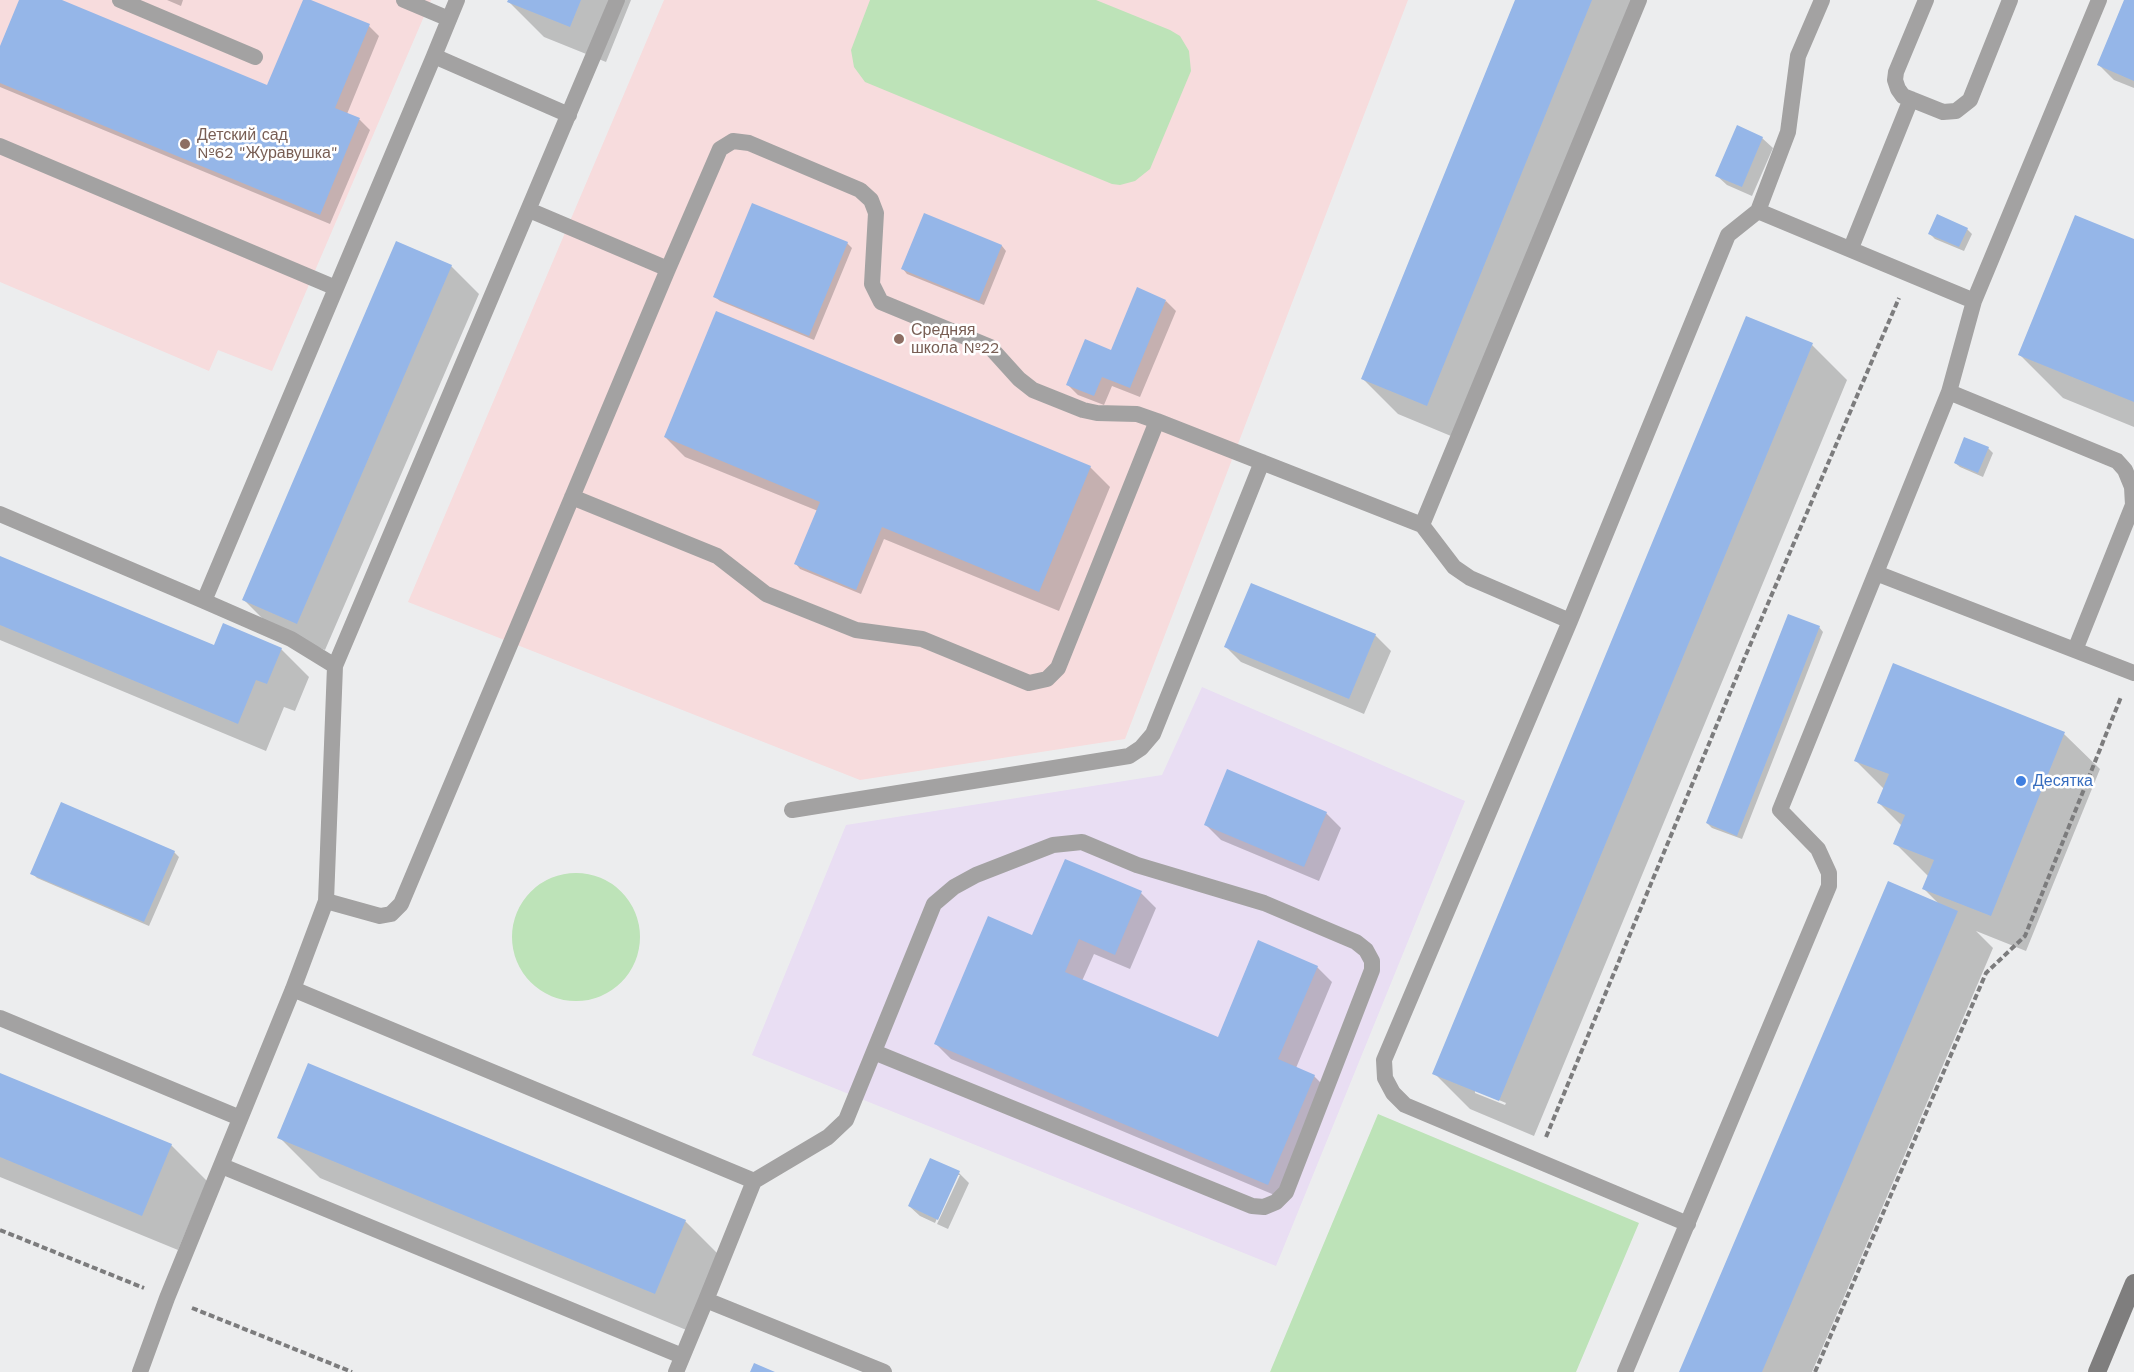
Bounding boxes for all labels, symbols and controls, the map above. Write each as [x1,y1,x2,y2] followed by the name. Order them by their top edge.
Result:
[197,125,337,163] place label: Детский сад №62 "Журавушка"
[178,137,192,151] marker: Детский сад №62 "Журавушка"
[911,320,999,358] place label: Средняя школа №22
[892,332,906,346] marker: Средняя школа №22
[2033,771,2093,791] place label: Десятка
[2014,774,2028,788] marker: Десятка

